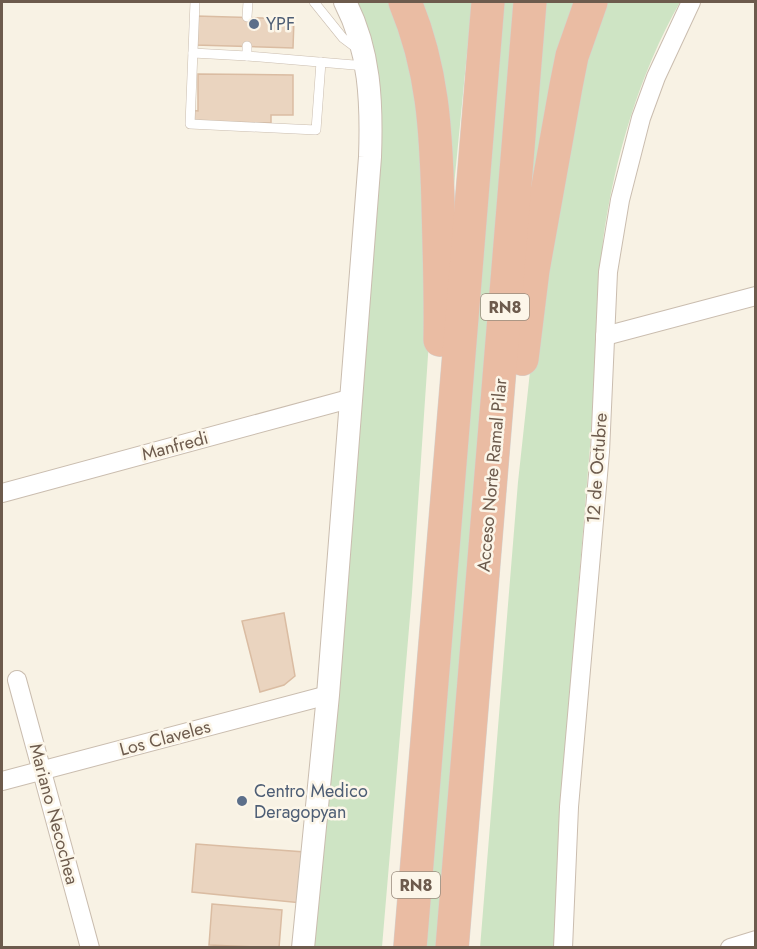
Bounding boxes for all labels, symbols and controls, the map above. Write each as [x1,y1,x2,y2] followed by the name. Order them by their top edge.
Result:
[266,11,295,37] place label: YPF
[247,17,261,31] marker: YPF
[481,294,529,320] road number: RN8
[471,376,513,573] street label: Acceso Norte Ramal Pilar
[580,412,614,524] street label: 12 de Octubre
[139,425,211,467] street label: Manfredi
[117,713,213,763] street label: Los Claveles
[23,741,85,887] street label: Mariano Necochea
[254,778,368,825] place label: Centro Medico Deragopyan
[235,794,249,808] marker: Centro Medico Deragopyan
[392,872,440,898] road number: RN8

